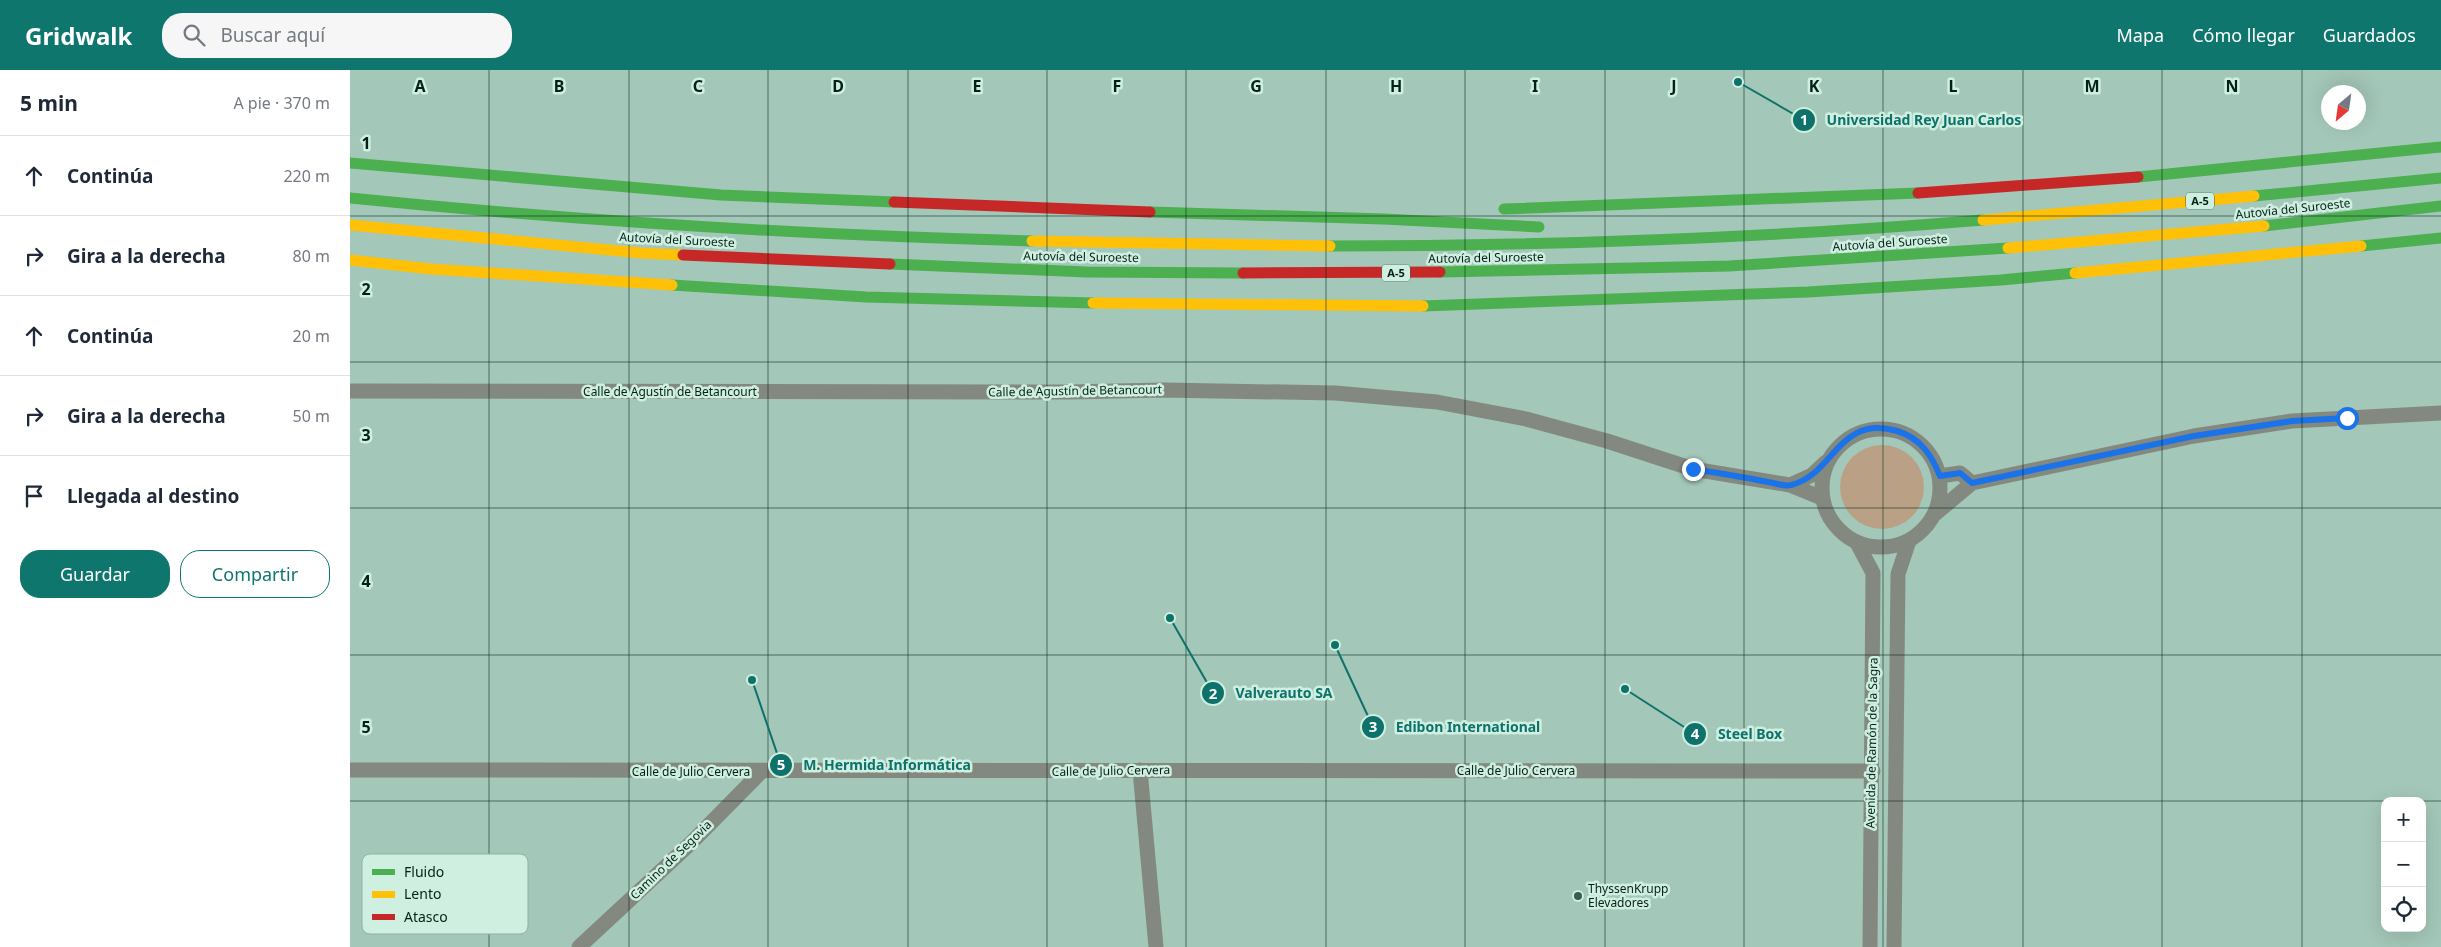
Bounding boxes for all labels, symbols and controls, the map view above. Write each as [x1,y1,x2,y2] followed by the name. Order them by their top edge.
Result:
[162,13,512,58] search box
[25,19,132,52] text: Gridwalk
[180,21,208,49] icon: search
[220,22,325,48] text: Buscar aquí
[2117,23,2164,47] text: Mapa
[2192,23,2295,47] text: Cómo llegar
[2323,23,2416,47] text: Guardados
[414,75,426,97] text: A
[554,75,564,97] text: B
[693,75,703,97] text: C
[832,75,844,97] text: D
[973,75,982,97] text: E
[1113,75,1121,97] text: F
[1250,75,1262,97] text: G
[1390,75,1402,97] text: H
[1532,75,1538,97] text: I
[1669,75,1677,97] text: J
[1809,75,1820,97] text: K
[1949,75,1958,97] text: L
[2084,75,2100,97] text: M
[2225,75,2239,97] text: N
[2321,85,2366,130] north arrow
[20,89,78,117] text: 5 min
[233,92,330,114] text: A pie · 370 m
[1792,105,2032,134] callout: Universidad Rey Juan Carlos
[1800,109,1808,129] text: 1
[1827,110,2021,129] text: Universidad Rey Juan Carlos
[361,132,371,154] text: 1
[20,162,48,190] icon: ahead
[67,163,153,189] text: Continúa
[283,165,330,187] text: 220 m
[2186,192,2214,210] road number: A-5
[2235,194,2351,223] street label: Autovía del Suroeste
[619,228,735,251] street label: Autovía del Suroeste
[1832,230,1948,255] street label: Autovía del Suroeste
[20,242,48,270] icon: right
[67,243,226,269] text: Gira a la derecha
[293,245,330,267] text: 80 m
[1023,247,1139,266] street label: Autovía del Suroeste
[1428,248,1544,267] street label: Autovía del Suroeste
[1382,264,1410,282] road number: A-5
[361,278,371,300] text: 2
[20,322,48,350] icon: ahead
[67,323,153,349] text: Continúa
[293,325,330,347] text: 20 m
[988,380,1163,401] street label: Calle de Agustín de Betancourt
[583,383,758,400] street label: Calle de Agustín de Betancourt
[20,402,48,430] icon: right
[67,403,226,429] text: Gira a la derecha
[293,405,330,427] text: 50 m
[2336,407,2359,430] route start
[361,424,371,446] text: 3
[1682,458,1705,481] route end
[20,482,48,510] icon: arrive
[67,483,239,509] text: Llegada al destino
[20,550,170,598] button: Guardar
[180,550,330,598] button: Compartir
[361,570,371,592] text: 4
[1862,657,1881,829] street label: Avenida de Ramón de la Sagra
[1201,679,1343,708] callout: Valverauto SA
[1209,683,1218,703] text: 2
[1235,683,1333,702] text: Valverauto SA
[1361,713,1550,742] callout: Edibon International
[361,716,371,738] text: 5
[1369,716,1377,736] text: 3
[1396,717,1540,736] text: Edibon International
[1683,719,1792,748] callout: Steel Box
[1691,723,1700,743] text: 4
[1718,724,1783,743] text: Steel Box
[768,750,981,779] callout: M. Hermida Informática
[777,754,785,774] text: 5
[803,755,971,774] text: M. Hermida Informática
[1052,761,1170,780] street label: Calle de Julio Cervera
[1457,762,1575,779] street label: Calle de Julio Cervera
[632,763,750,780] street label: Calle de Julio Cervera
[2381,797,2426,932] map controls
[2381,797,2426,842] button: +
[626,816,715,903] street label: Camino de Segovia
[2381,842,2426,887] button: −
[362,854,528,934] legend
[404,862,444,881] text: Fluido
[1588,880,1668,911] place label: ThyssenKrupp Elevadores
[404,884,441,903] text: Lento
[2381,887,2426,932] button: locate
[1572,890,1584,902] marker: ThyssenKrupp Elevadores
[404,907,448,926] text: Atasco

